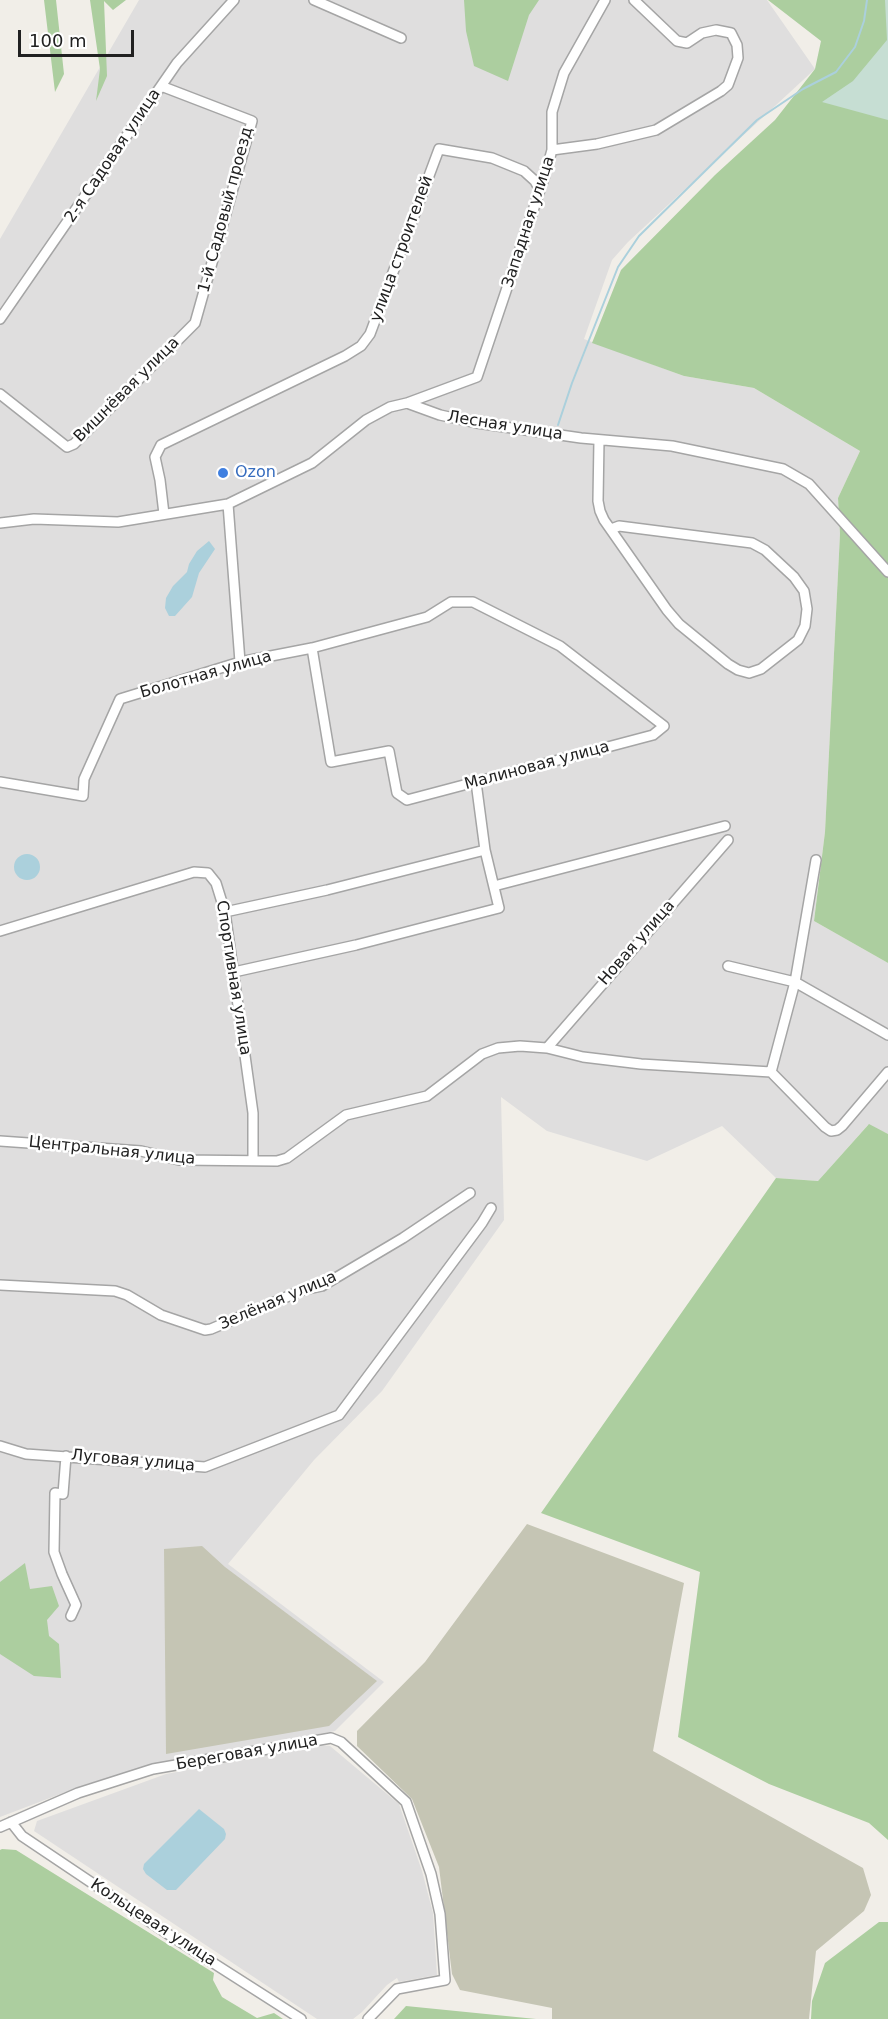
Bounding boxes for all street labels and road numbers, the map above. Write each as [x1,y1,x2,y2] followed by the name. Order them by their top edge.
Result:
[61,85,165,227] street label: 2-я Садовая улица
[195,125,257,295] street label: 1-й Садовый проезд
[499,154,559,290] street label: Западная улица
[367,173,437,325] street label: улица строителей
[70,333,184,447] street label: Вишнёвая улица
[446,407,564,445] street label: Лесная улица
[138,647,274,703] street label: Болотная улица
[462,737,612,795] street label: Малиновая улица
[595,896,679,990] street label: Новая улица
[211,899,255,1057] street label: Спортивная улица
[28,1133,196,1169] street label: Центральная улица
[216,1268,340,1334] street label: Зелёная улица
[70,1446,196,1476] street label: Луговая улица
[175,1731,319,1775] street label: Береговая улица
[86,1875,220,1971] street label: Кольцевая улица

